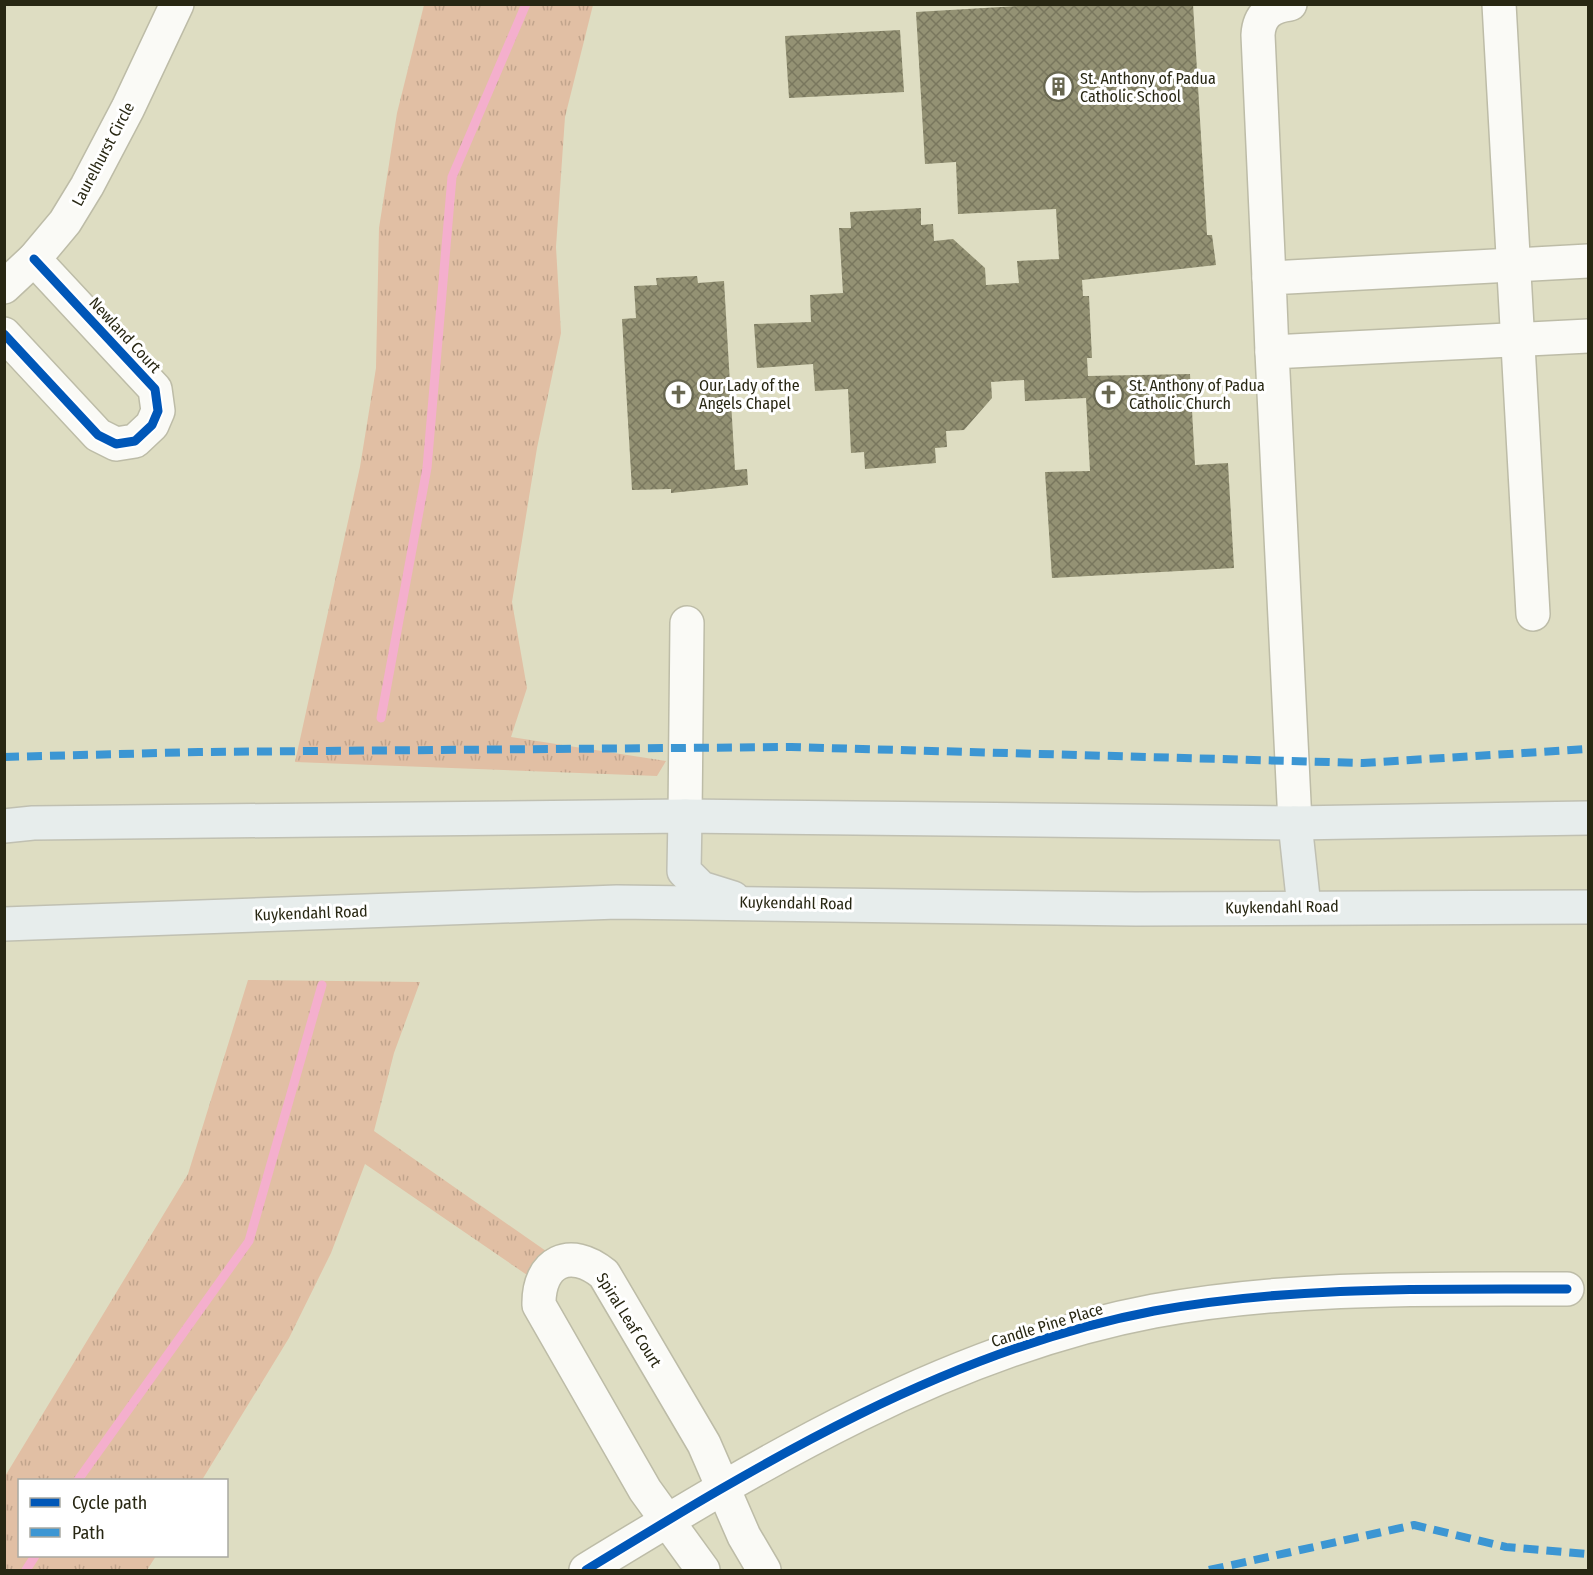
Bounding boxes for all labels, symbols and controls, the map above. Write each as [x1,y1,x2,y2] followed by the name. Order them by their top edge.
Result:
[1080,69,1216,106] place label: St. Anthony of Padua Catholic School
[1043,71,1075,103] building icon: St. Anthony of Padua Catholic School
[68,99,138,209] street label: Laurelhurst Circle
[85,293,165,377] street label: Newland Court
[699,376,800,413] place label: Our Lady of the Angels Chapel
[1129,376,1265,413] place label: St. Anthony of Padua Catholic Church
[662,378,694,410] church icon: Our Lady of the Angels Chapel
[1092,378,1124,410] church icon: St. Anthony of Padua Catholic Church
[739,893,853,913] street label: Kuykendahl Road
[1225,897,1339,917] street label: Kuykendahl Road
[254,902,368,924] street label: Kuykendahl Road
[592,1269,666,1371] street label: Spiral Leaf Court
[989,1299,1105,1351] street label: Candle Pine Place
[18,1479,228,1557] legend
[72,1492,147,1514] text: Cycle path
[72,1522,105,1544] text: Path

